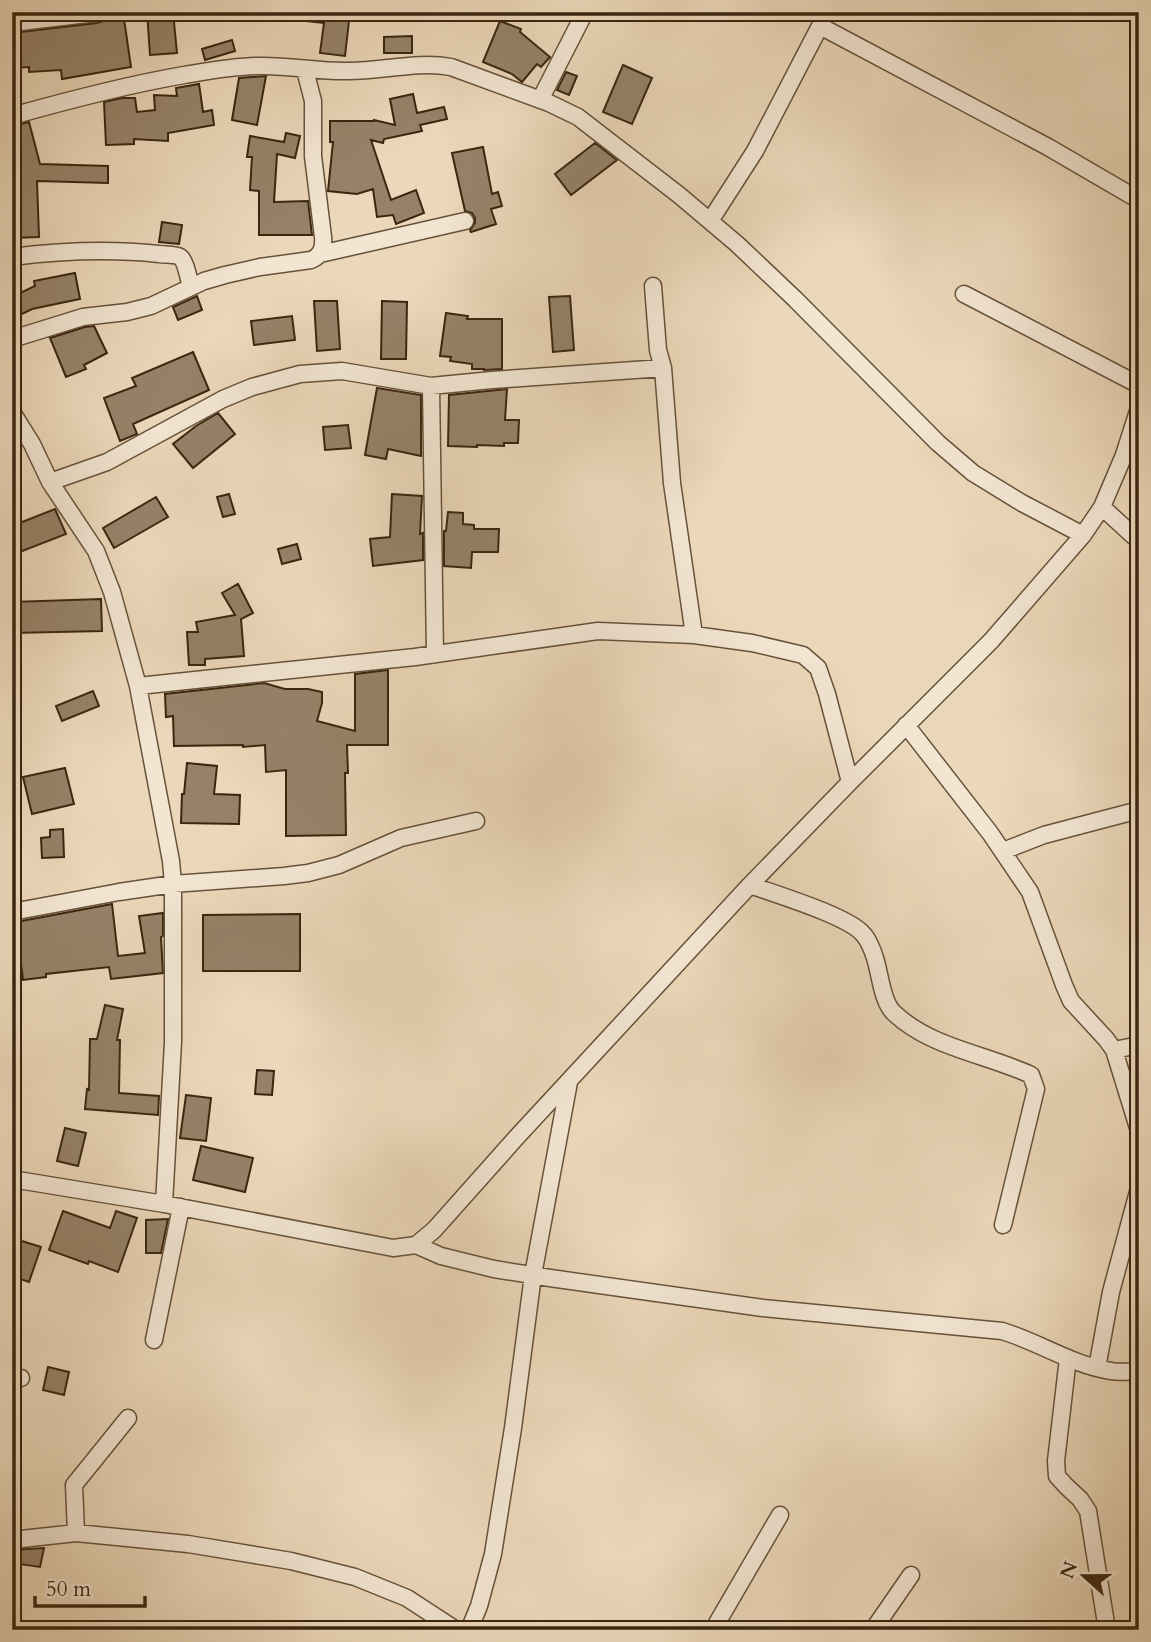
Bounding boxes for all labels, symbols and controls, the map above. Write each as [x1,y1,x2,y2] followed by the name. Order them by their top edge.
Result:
[1050,1540,1120,1610] north arrow
[1054,1557,1084,1583] text: N
[35,1565,145,1609] scale bar
[46,1575,91,1604] text: 50 m

